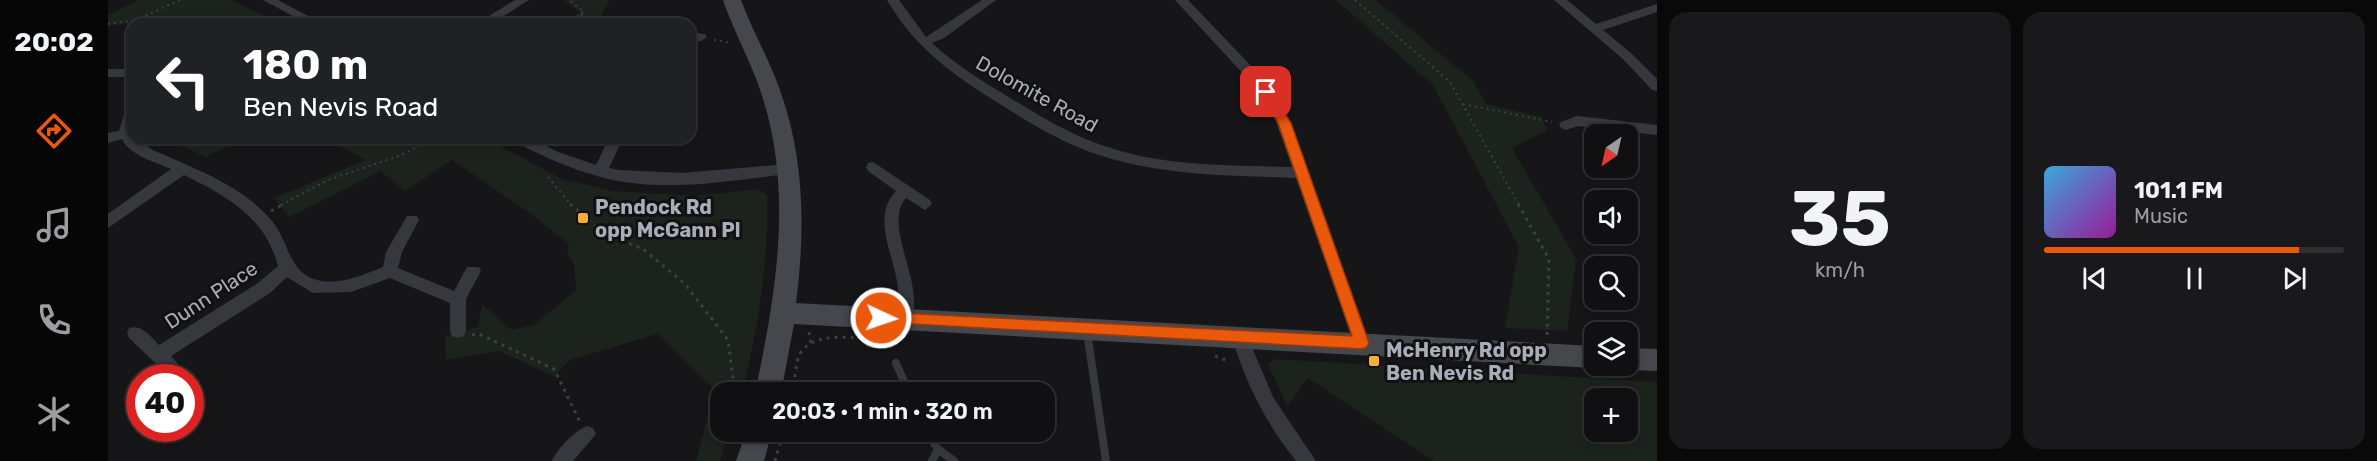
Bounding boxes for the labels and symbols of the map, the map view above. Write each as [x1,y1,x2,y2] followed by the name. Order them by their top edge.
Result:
[972,51,1102,137] street label: Dolomite Road
[1240,66,1291,117] pin
[1584,124,1638,178] north arrow
[595,195,741,242] place label: Pendock Rd opp McGann Pl
[576,211,590,225] marker: Pendock Rd opp McGann Pl
[160,256,262,334] street label: Dunn Place
[849,286,913,350] position arrow
[1386,338,1547,385] place label: McHenry Rd opp Ben Nevis Rd
[1367,354,1381,368] marker: McHenry Rd opp Ben Nevis Rd
[126,364,204,442] speed limit sign: 40

